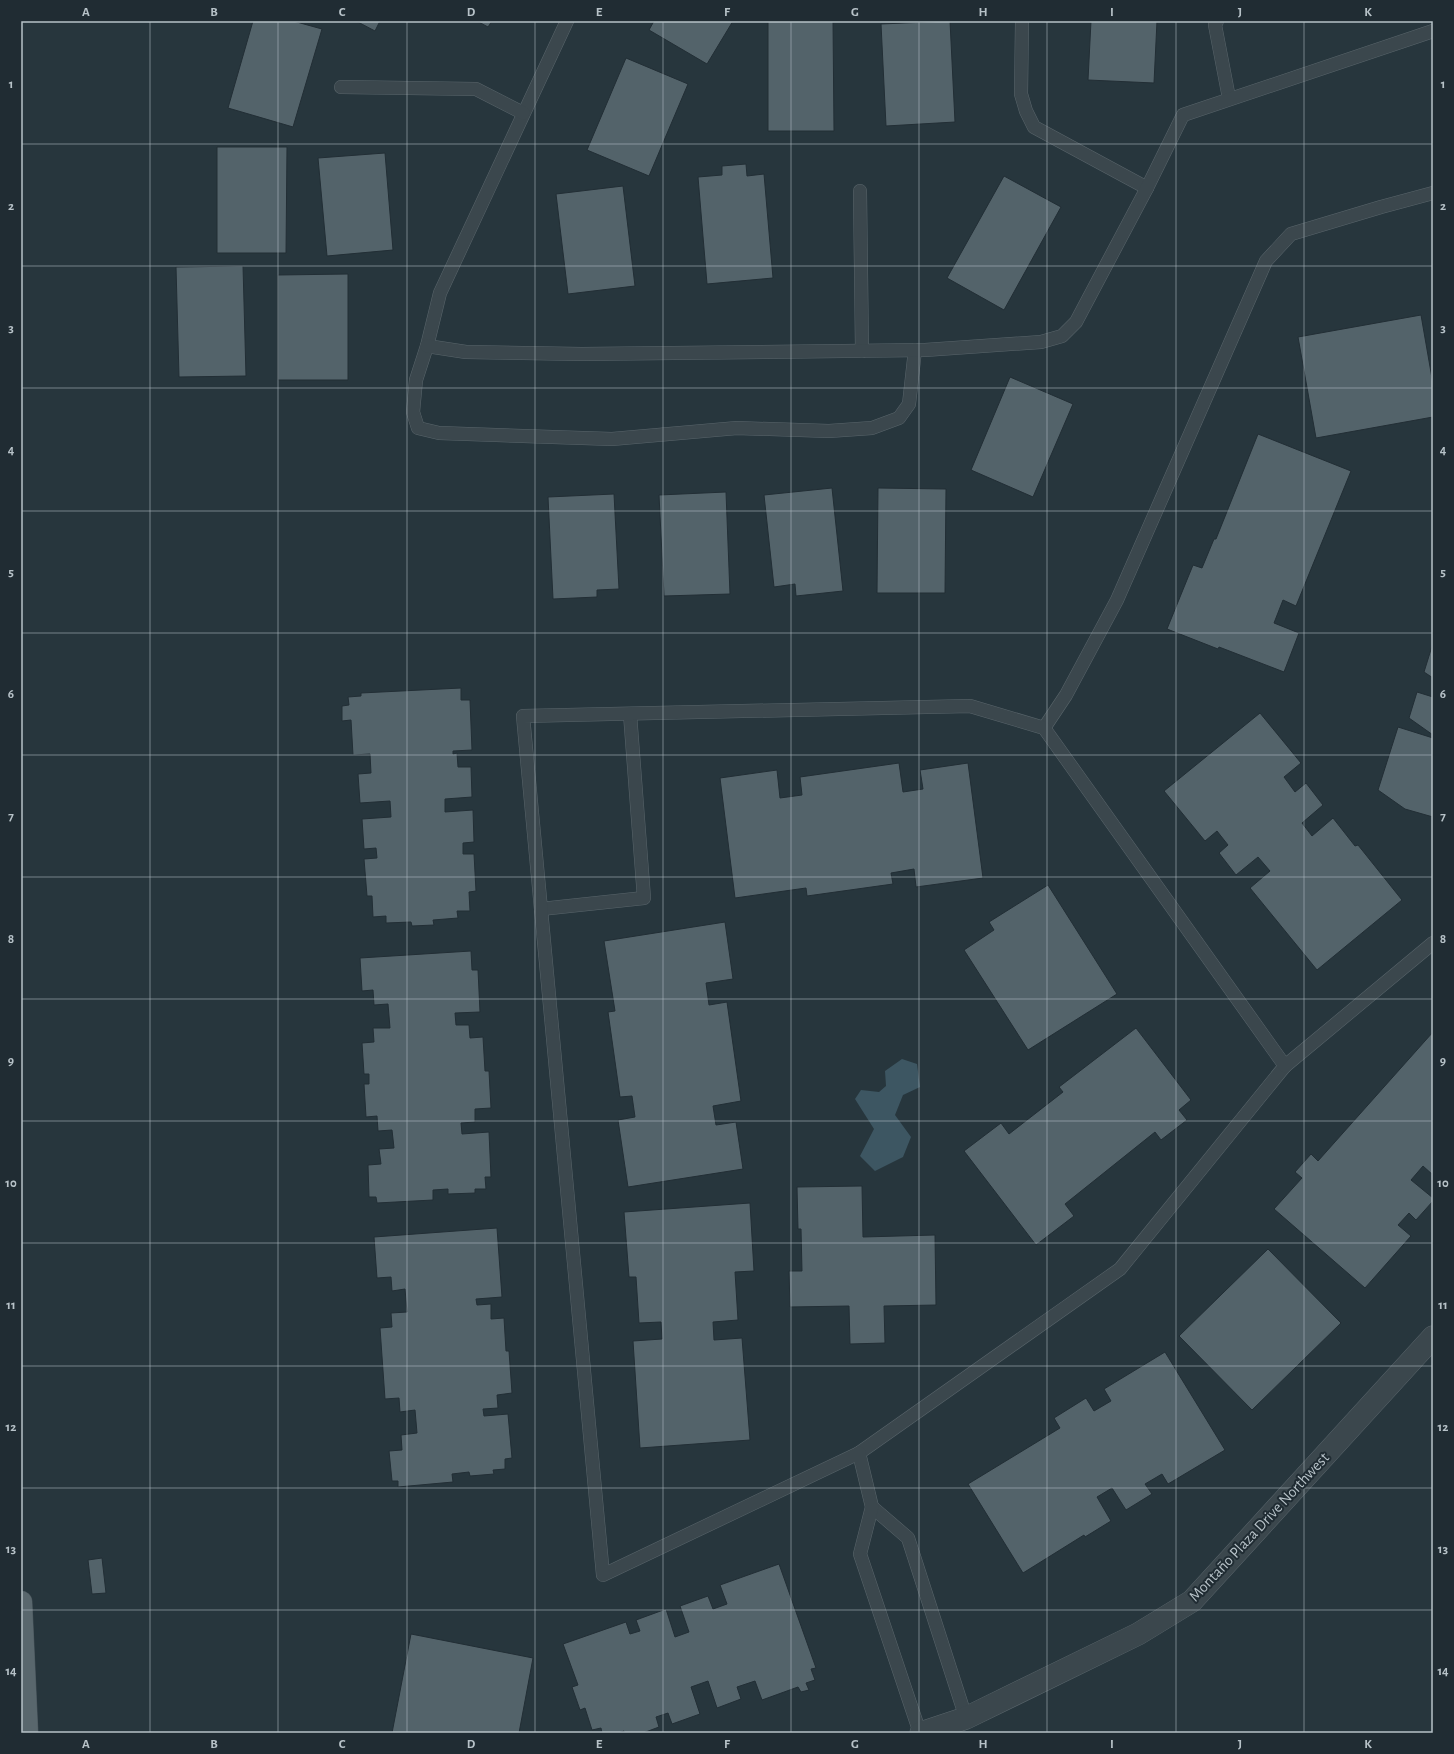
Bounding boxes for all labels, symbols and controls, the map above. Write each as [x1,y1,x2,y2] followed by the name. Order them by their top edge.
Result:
[82,6,90,19] text: A
[210,6,218,19] text: B
[339,6,346,19] text: C
[467,6,476,19] text: D
[596,6,603,19] text: E
[724,6,731,19] text: F
[851,6,859,19] text: G
[978,6,988,19] text: H
[1110,6,1114,19] text: I
[1238,6,1242,19] text: J
[1364,6,1372,19] text: K
[9,78,13,91] text: 1
[1441,78,1445,91] text: 1
[8,200,14,213] text: 2
[1440,200,1446,213] text: 2
[8,322,14,335] text: 3
[1440,322,1446,335] text: 3
[8,444,15,457] text: 4
[1440,444,1447,457] text: 4
[8,566,14,579] text: 5
[1440,566,1446,579] text: 5
[8,688,14,701] text: 6
[1440,688,1446,701] text: 6
[8,810,14,823] text: 7
[1440,810,1446,823] text: 7
[8,933,14,946] text: 8
[1440,933,1446,946] text: 8
[8,1055,14,1068] text: 9
[1440,1055,1446,1068] text: 9
[5,1177,17,1190] text: 10
[1437,1177,1449,1190] text: 10
[6,1299,16,1312] text: 11
[1438,1299,1448,1312] text: 11
[6,1421,16,1434] text: 12
[1438,1421,1448,1434] text: 12
[1186,1449,1332,1605] street label: Montaño Plaza Drive Northwest
[6,1543,17,1556] text: 13
[1438,1543,1449,1556] text: 13
[5,1665,17,1678] text: 14
[1437,1665,1449,1678] text: 14
[82,1738,90,1751] text: A
[210,1738,218,1751] text: B
[339,1738,346,1751] text: C
[467,1738,476,1751] text: D
[596,1738,603,1751] text: E
[724,1738,731,1751] text: F
[851,1738,859,1751] text: G
[978,1738,988,1751] text: H
[1110,1738,1114,1751] text: I
[1238,1738,1242,1751] text: J
[1364,1738,1372,1751] text: K

